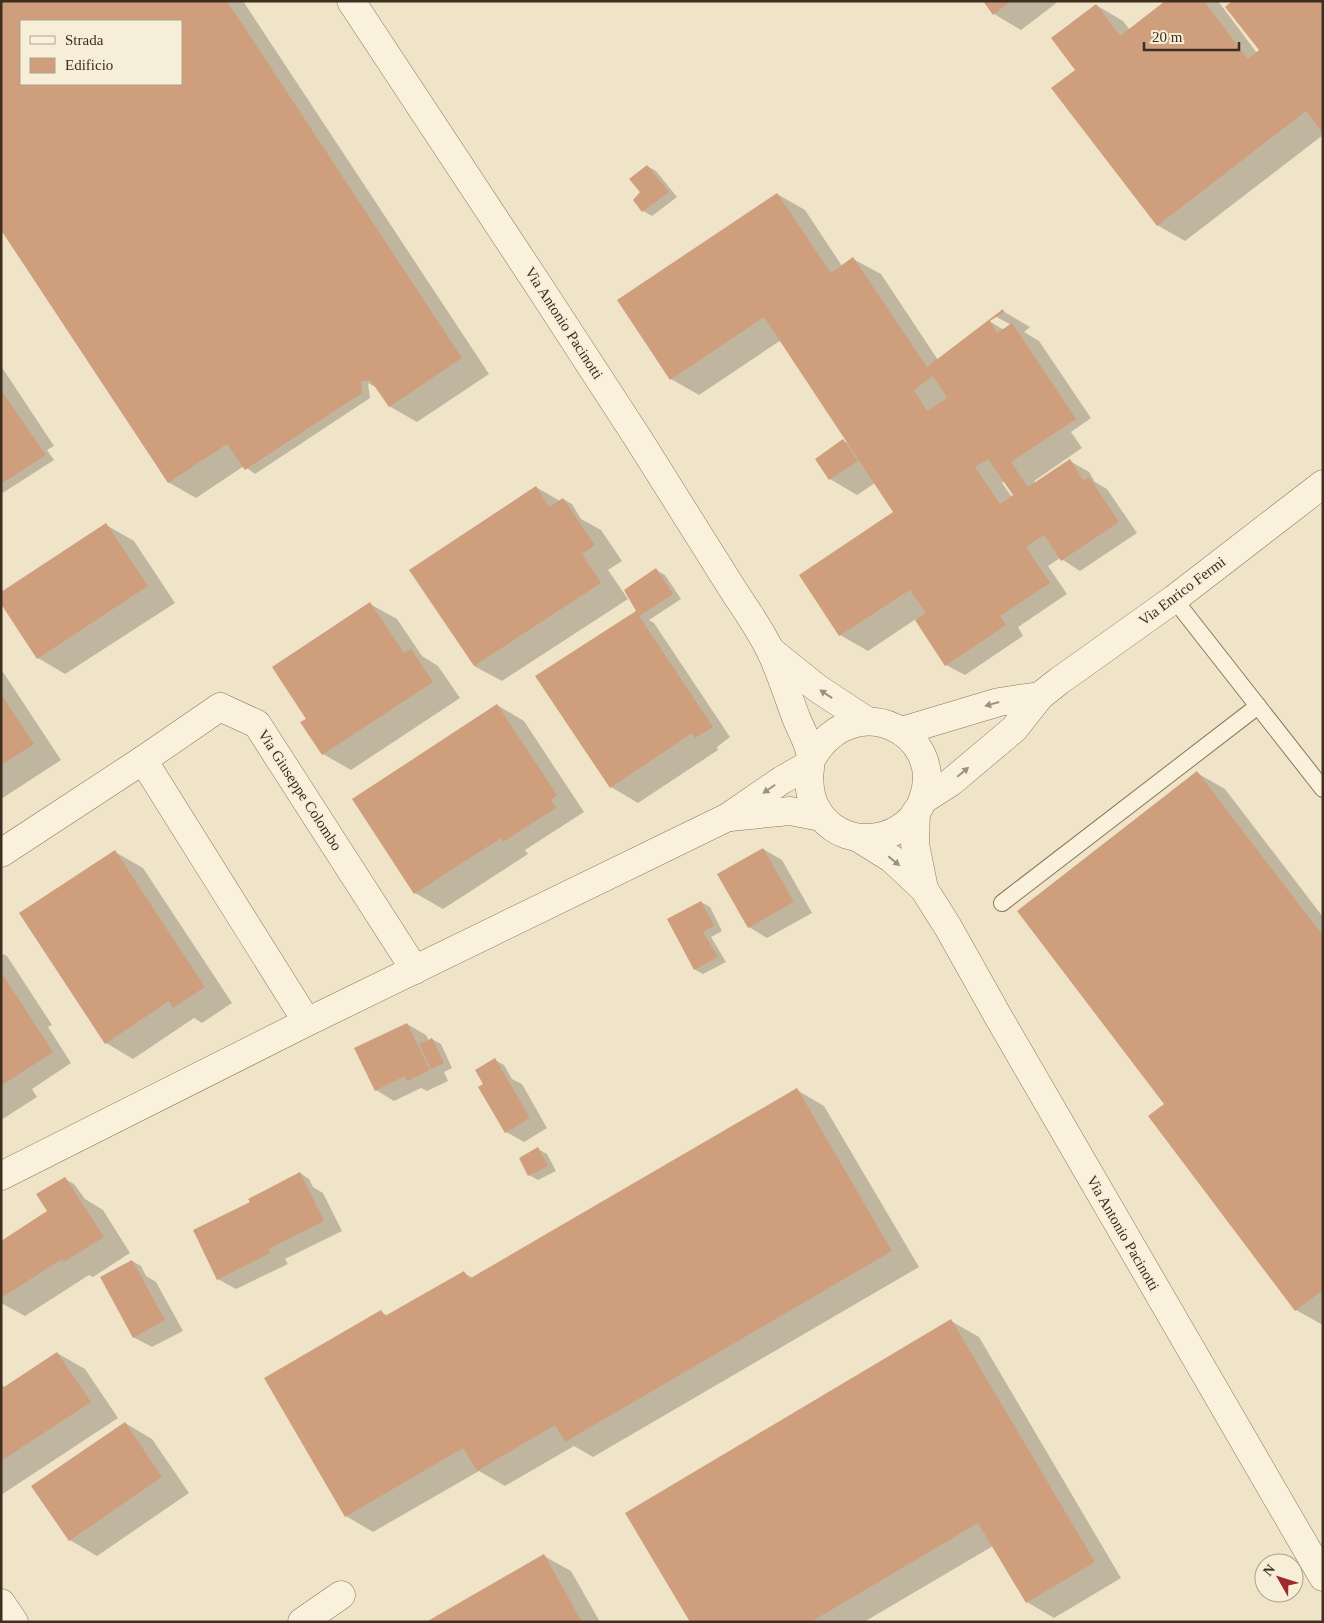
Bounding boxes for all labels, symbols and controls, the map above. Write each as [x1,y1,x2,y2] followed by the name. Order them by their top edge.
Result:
[20,20,182,85] legend
[1144,20,1239,52] scale bar
[1152,29,1183,45] text: 20 m
[65,32,104,48] text: Strada
[65,57,113,73] text: Edificio
[522,264,606,382] street label: Via Antonio Pacinotti
[1136,553,1228,629] street label: Via Enrico Fermi
[819,689,833,699] one-way arrow
[985,701,1000,709] one-way arrow
[255,727,345,853] street label: Via Giuseppe Colombo
[957,766,969,778] one-way arrow
[762,784,776,794] one-way arrow
[887,856,900,867] one-way arrow
[1084,1173,1162,1293] street label: Via Antonio Pacinotti
[1254,1553,1304,1603] north arrow
[1260,1561,1278,1579] text: N

